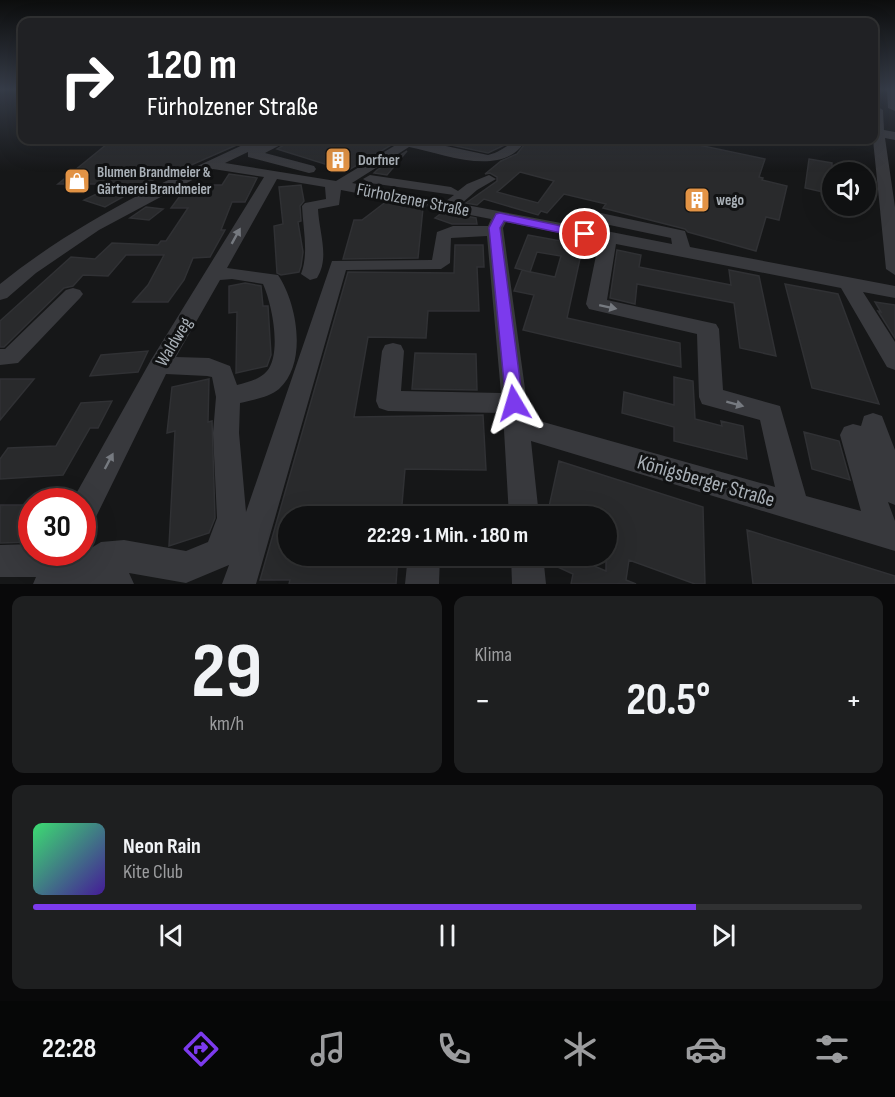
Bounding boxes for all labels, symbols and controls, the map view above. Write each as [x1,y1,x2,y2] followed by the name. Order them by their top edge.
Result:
[147,40,237,91] text: 120 m
[48,42,126,120] icon: right
[147,91,318,123] text: Fürholzener Straße
[323,145,353,175] building icon: Dorfner
[358,151,400,170] place label: Dorfner
[822,162,876,216] map controls
[822,162,876,216] button: sound
[97,163,212,199] place label: Blumen Brandmeier & Gärtnerei Brandmeier
[62,166,92,196] shop icon: Blumen Brandmeier & Gärtnerei Brandmeier
[355,179,471,221] street label: Fürholzener Straße
[682,185,712,215] building icon: wego
[716,191,744,210] place label: wego
[559,208,610,259] pin
[568,217,601,250] icon: arrive
[231,227,241,244] one-way arrow
[599,303,618,312] one-way arrow
[151,314,197,370] street label: Waldweg
[482,371,546,435] position arrow
[726,399,744,409] one-way arrow
[634,449,778,513] street label: Königsberger Straße
[104,452,114,469] one-way arrow
[18,488,96,566] speed limit sign: 30
[367,522,528,549] text: 22:29 · 1 Min. · 180 m
[191,626,262,719] text: 29
[475,643,512,667] text: Klima
[626,673,710,728] text: 20.5°
[475,681,491,721] text: −
[846,681,862,721] text: +
[209,712,244,736] text: km/h
[123,833,201,860] text: Neon Rain
[123,860,183,884] text: Kite Club
[155,919,188,952] icon: previous
[431,919,464,952] icon: pause
[707,919,740,952] icon: next
[180,1028,222,1070] icon: directions
[307,1028,349,1070] icon: music
[433,1028,475,1070] icon: phone
[559,1028,601,1070] icon: climate
[685,1028,727,1070] icon: car
[811,1028,853,1070] icon: filters
[42,1033,96,1065] text: 22:28

